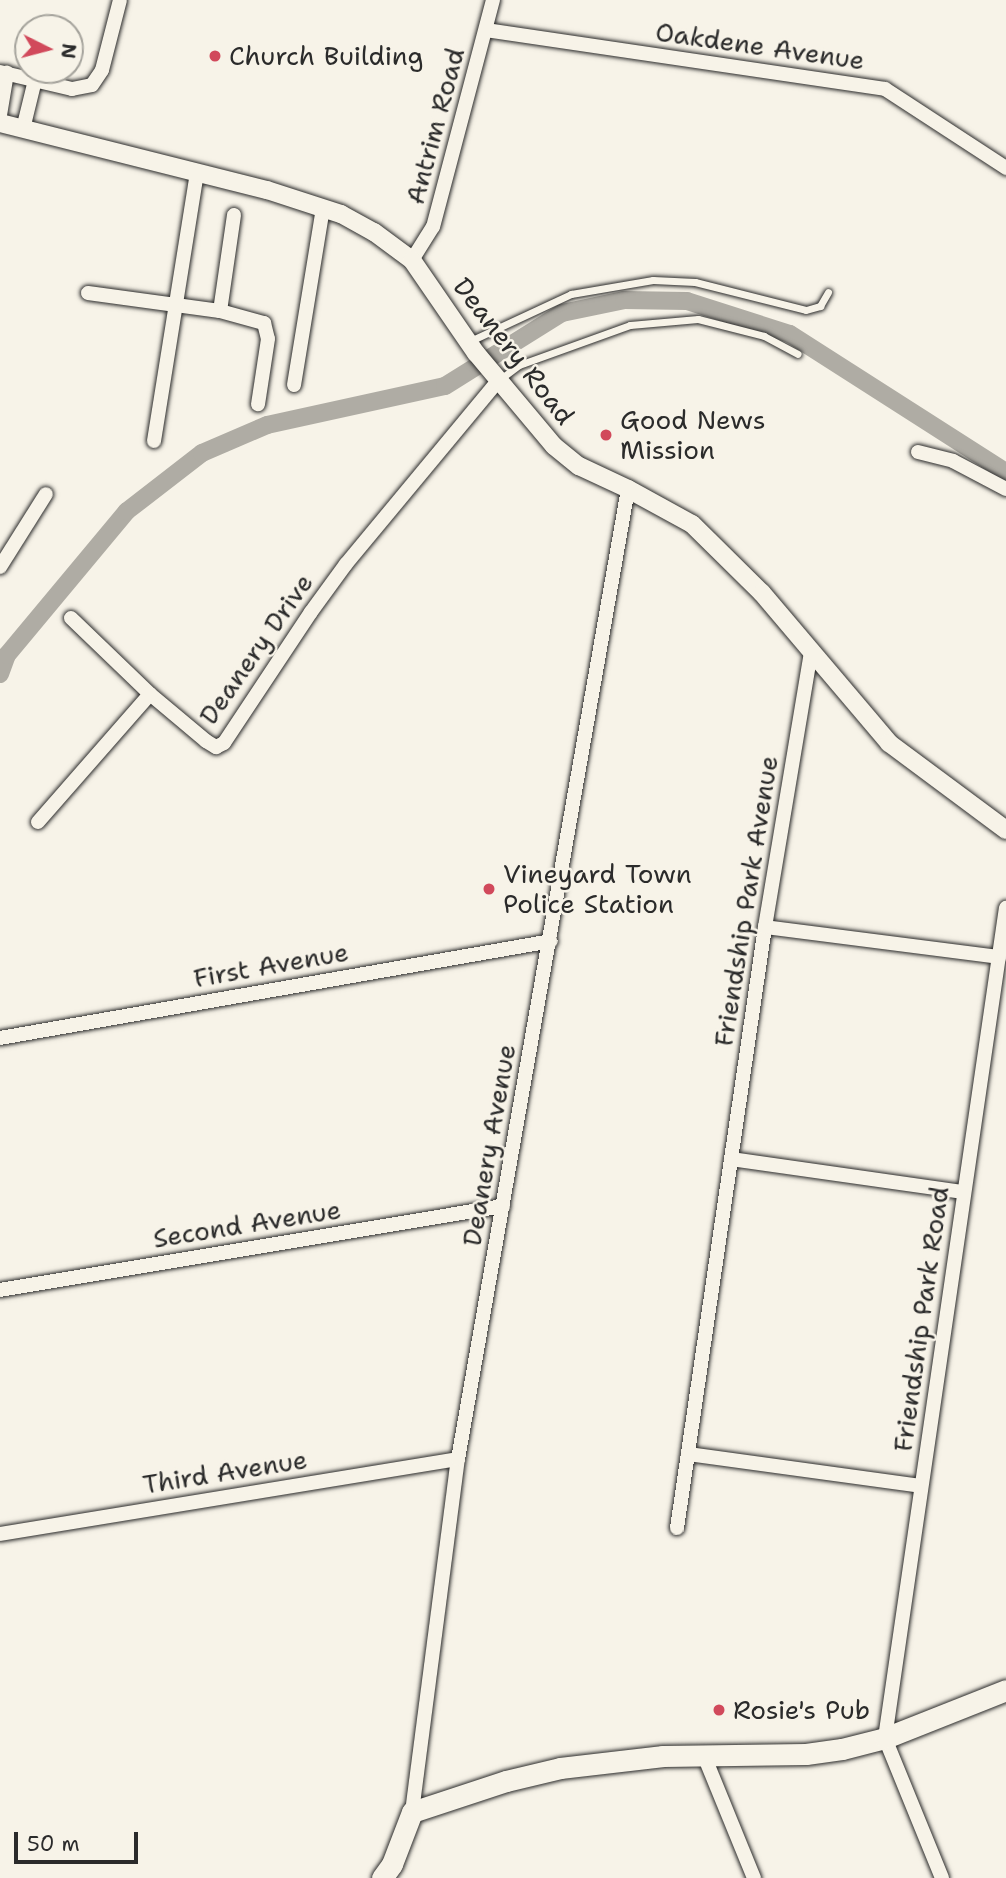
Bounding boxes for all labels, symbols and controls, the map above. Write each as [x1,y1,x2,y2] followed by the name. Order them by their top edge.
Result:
[14,14,84,84] north arrow
[654,16,866,76] street label: Oakdene Avenue
[229,40,423,72] place label: Church Building
[55,42,82,60] text: N
[399,45,471,207] street label: Antrim Road
[207,48,223,64] marker: Church Building
[447,271,581,431] street label: Deanery Road
[620,404,765,466] place label: Good News Mission
[598,427,614,443] marker: Good News Mission
[193,568,319,730] street label: Deanery Drive
[708,753,784,1049] street label: Friendship Park Avenue
[503,858,692,920] place label: Vineyard Town Police Station
[481,881,497,897] marker: Vineyard Town Police Station
[191,936,351,994] street label: First Avenue
[456,1042,522,1248] street label: Deanery Avenue
[887,1184,955,1454] street label: Friendship Park Road
[151,1194,343,1254] street label: Second Avenue
[141,1444,309,1500] street label: Third Avenue
[733,1694,870,1726] place label: Rosie's Pub
[711,1702,727,1718] marker: Rosie's Pub
[18,1818,142,1862] scale bar
[27,1830,80,1858] text: 50 m

